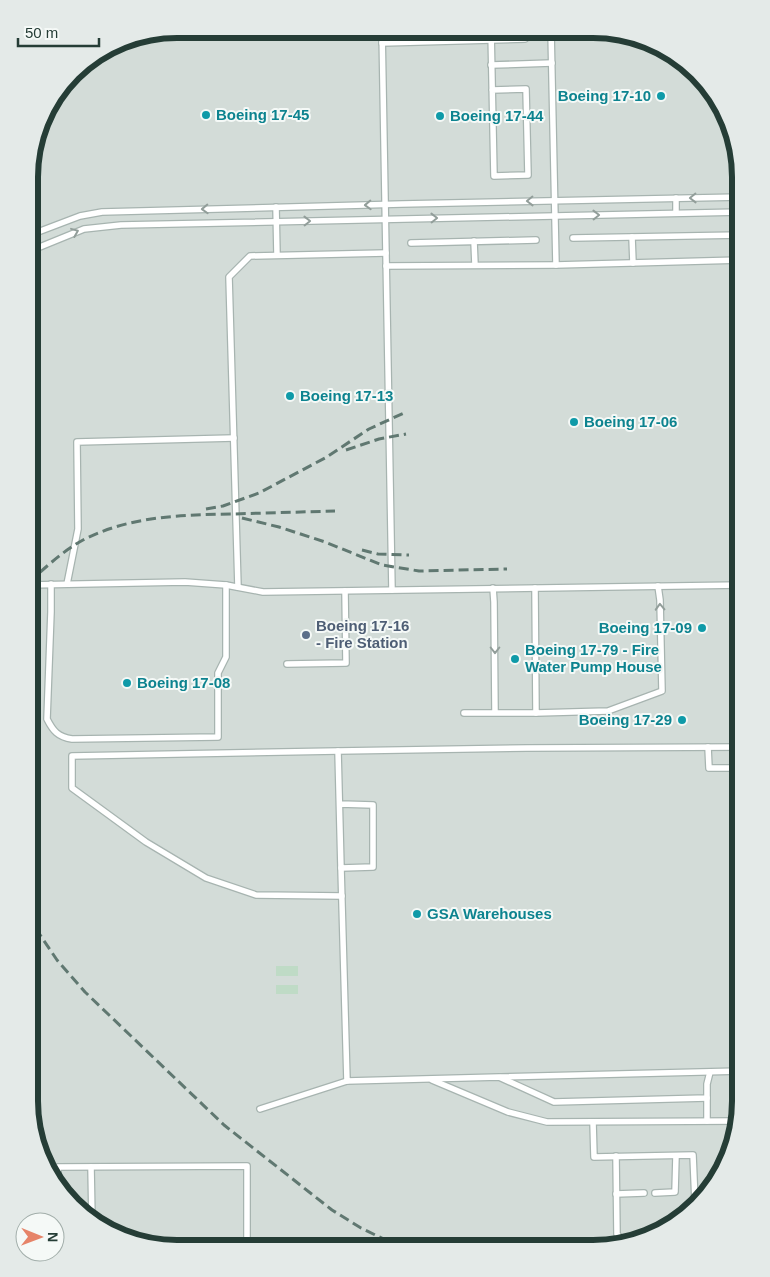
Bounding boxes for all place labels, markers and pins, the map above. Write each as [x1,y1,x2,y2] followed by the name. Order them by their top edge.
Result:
[558,87,651,104] place label: Boeing 17-10
[655,90,667,102] marker: Boeing 17-10
[216,106,309,123] place label: Boeing 17-45
[450,107,544,124] place label: Boeing 17-44
[200,109,212,121] marker: Boeing 17-45
[434,110,446,122] marker: Boeing 17-44
[300,387,393,404] place label: Boeing 17-13
[284,390,296,402] marker: Boeing 17-13
[584,413,677,430] place label: Boeing 17-06
[568,416,580,428] marker: Boeing 17-06
[316,617,409,651] place label: Boeing 17-16 - Fire Station
[599,619,692,636] place label: Boeing 17-09
[696,622,708,634] marker: Boeing 17-09
[300,629,312,641] marker: Boeing 17-16 - Fire Station
[525,641,662,675] place label: Boeing 17-79 - Fire Water Pump House
[509,653,521,665] marker: Boeing 17-79 - Fire Water Pump House
[137,674,230,691] place label: Boeing 17-08
[121,677,133,689] marker: Boeing 17-08
[579,711,672,728] place label: Boeing 17-29
[676,714,688,726] marker: Boeing 17-29
[427,905,552,922] place label: GSA Warehouses
[411,908,423,920] marker: GSA Warehouses

